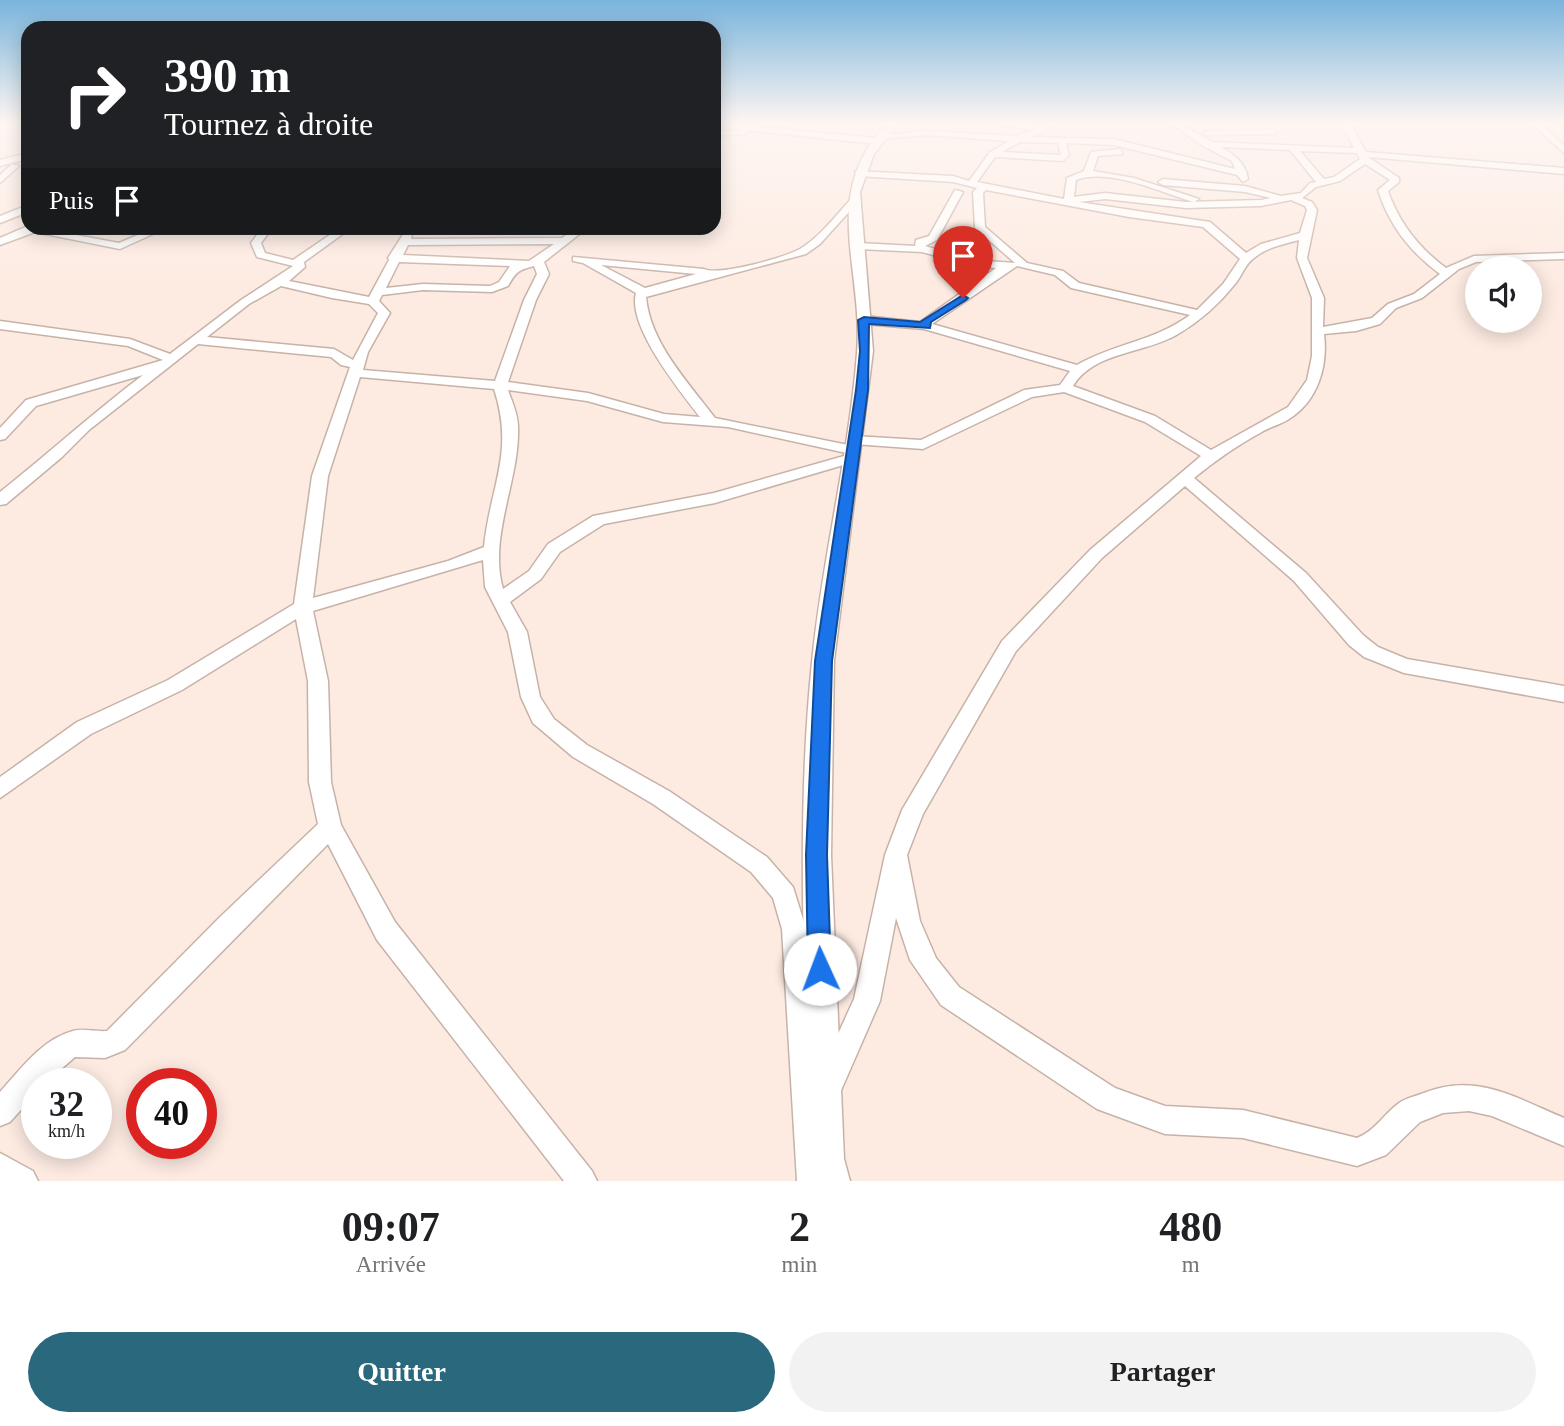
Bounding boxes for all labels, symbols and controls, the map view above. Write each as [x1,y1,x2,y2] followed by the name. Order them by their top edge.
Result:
[164,48,291,103] text: 390 m
[49,49,140,140] icon: right
[164,106,373,142] text: Tournez à droite
[108,182,146,220] icon: arrive
[49,186,94,215] text: Puis
[933,226,993,298] pin
[944,237,982,275] icon: arrive
[1465,256,1542,333] map controls
[1465,256,1542,333] button: sound
[783,932,857,1006] position arrow
[126,1068,217,1159] speed limit sign: 40
[49,1085,84,1124] text: 32
[48,1121,85,1141] text: km/h
[342,1204,440,1250] text: 09:07
[789,1204,810,1250] text: 2
[1159,1204,1222,1250] text: 480
[356,1252,426,1277] text: Arrivée
[782,1252,817,1277] text: min
[1182,1252,1200,1277] text: m
[28,1332,775,1412] button: Quitter
[789,1332,1536,1412] button: Partager

